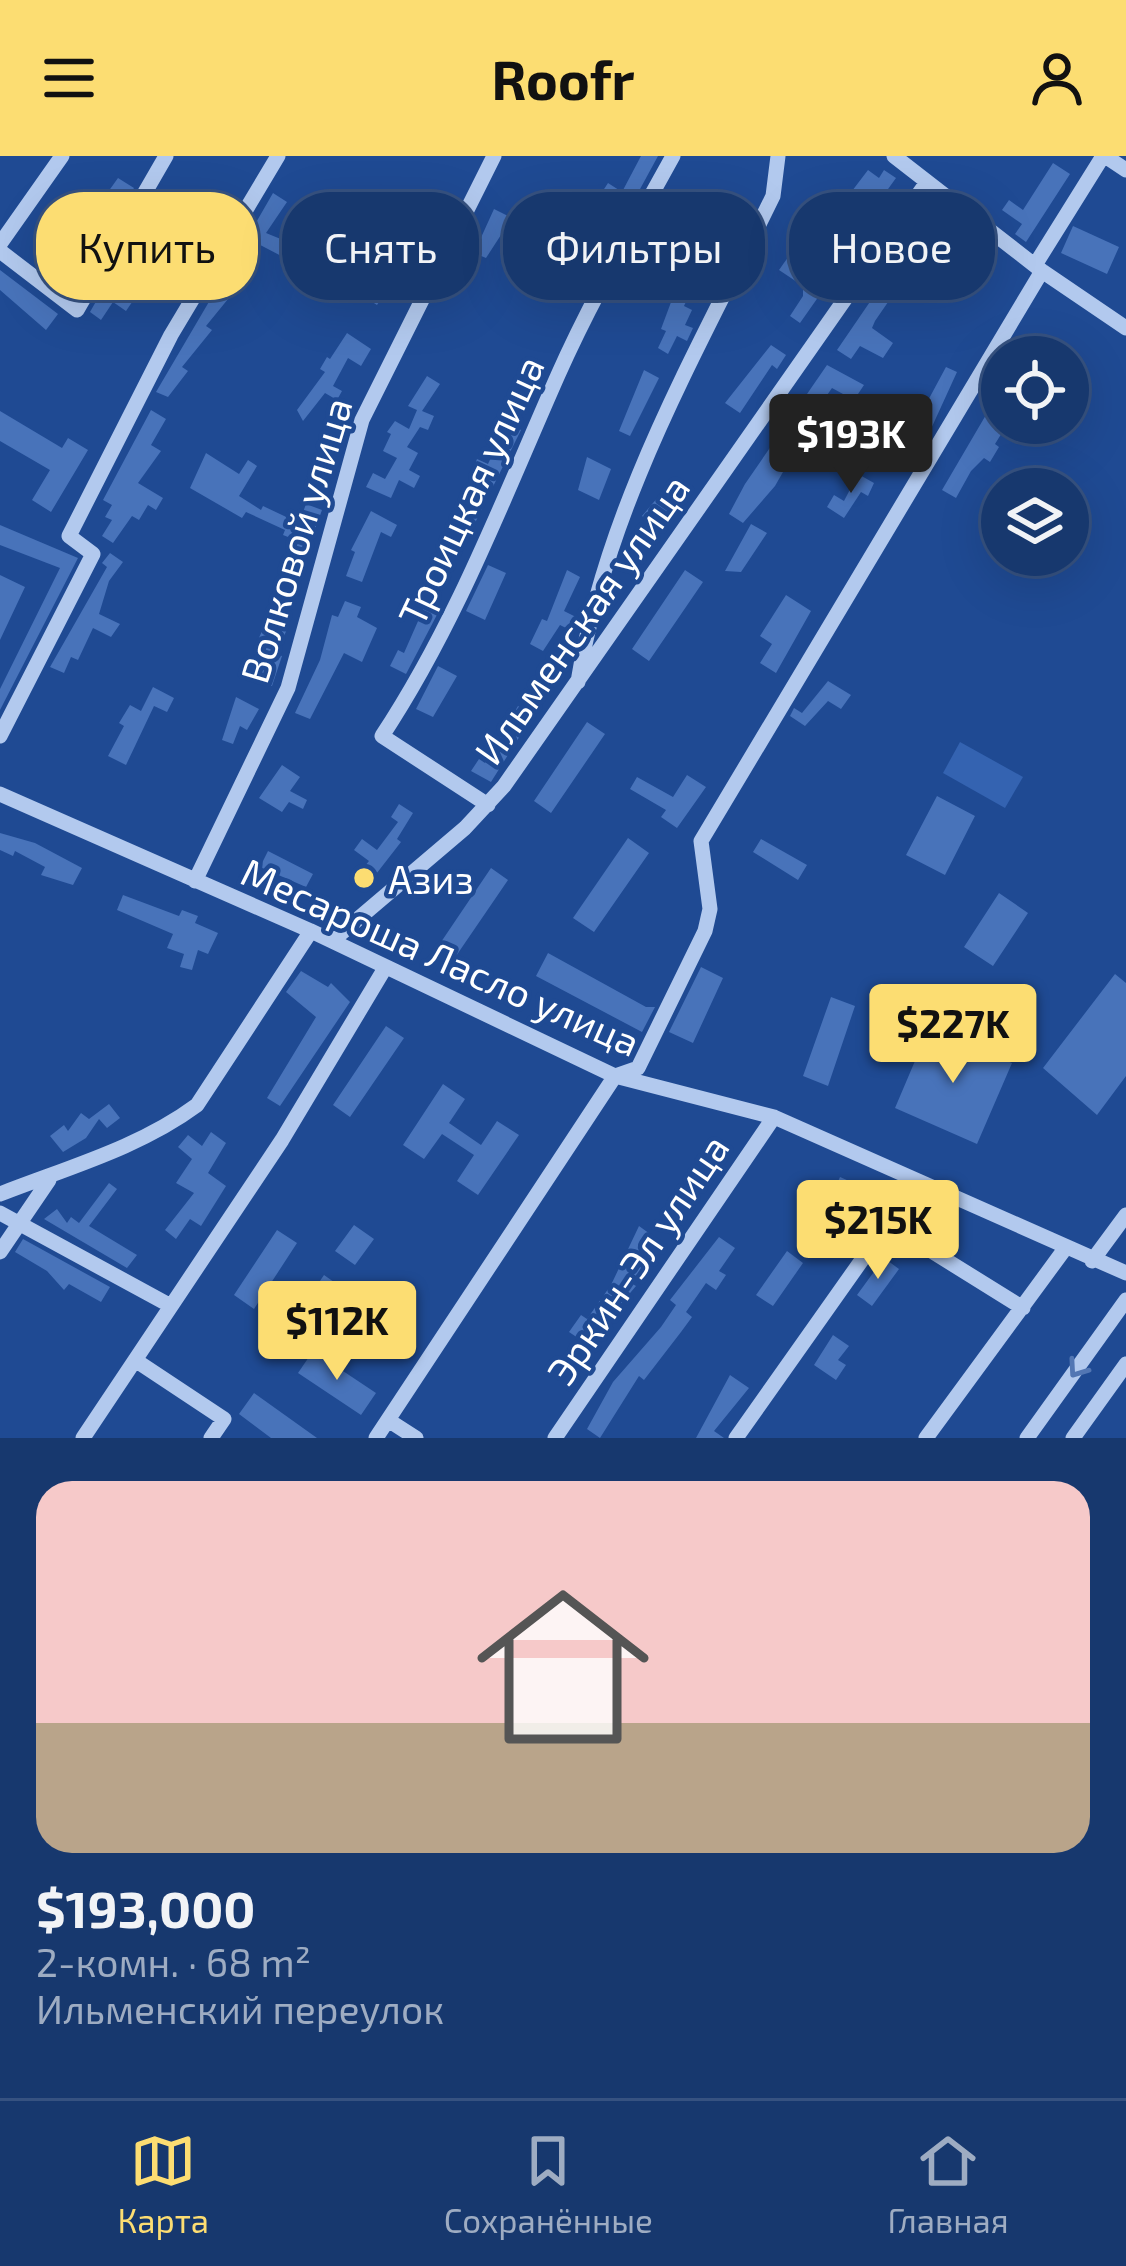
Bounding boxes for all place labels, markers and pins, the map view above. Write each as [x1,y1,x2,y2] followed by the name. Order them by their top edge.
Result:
[767,394,935,496] pin: $193K
[388,855,474,902] place label: Азиз
[351,865,377,891] marker: Азиз
[869,984,1037,1086] pin: $227K
[794,1180,962,1282] pin: $215K
[253,1281,421,1383] pin: $112K

